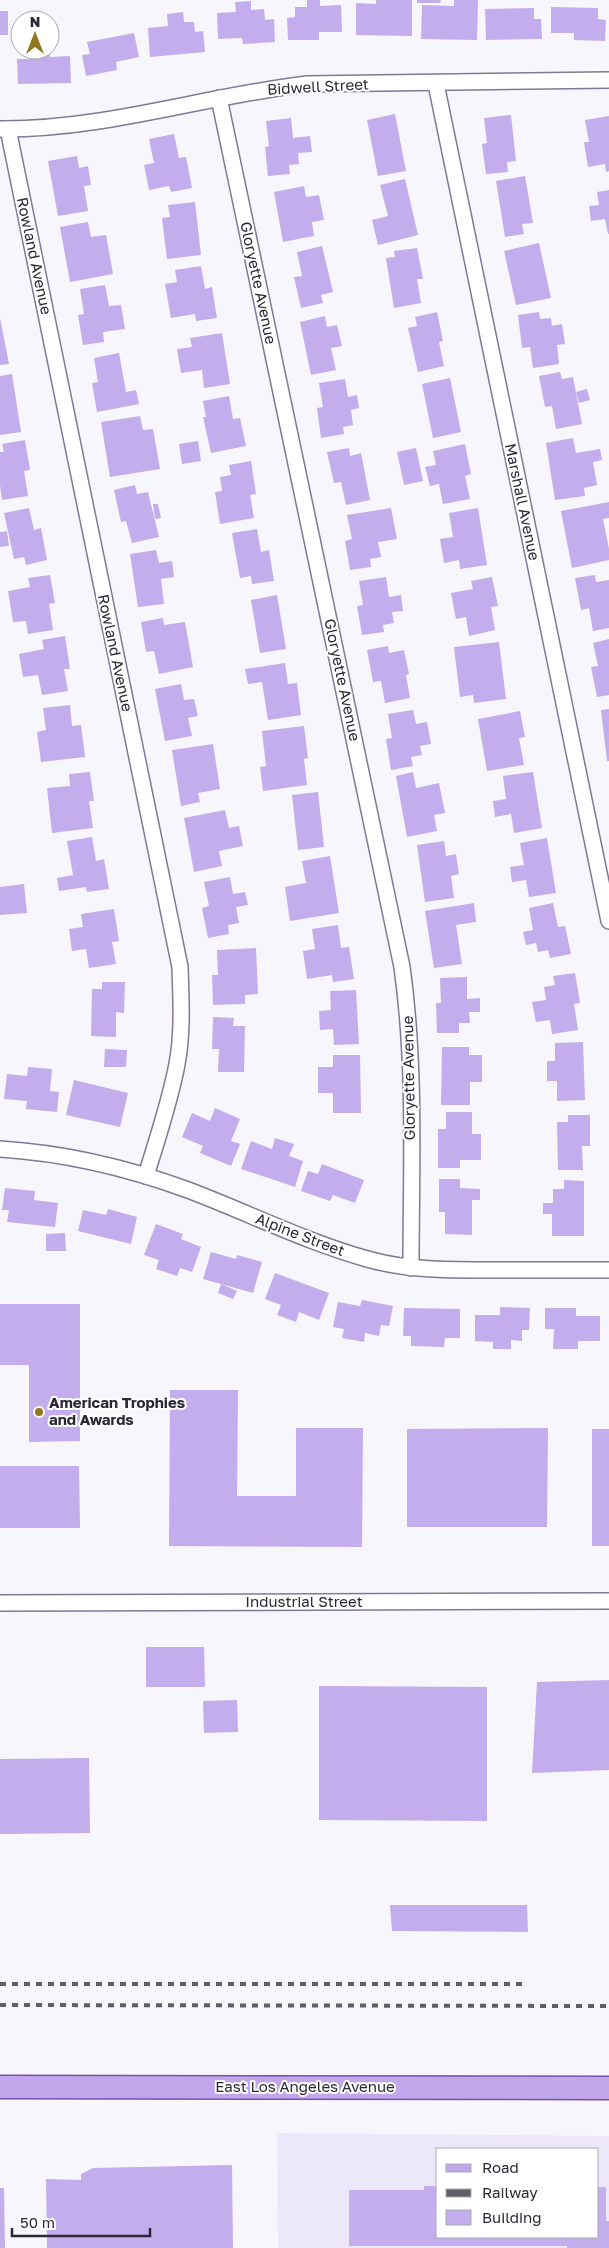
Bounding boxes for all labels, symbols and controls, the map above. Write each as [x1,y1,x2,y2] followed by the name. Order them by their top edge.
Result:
[10,10,60,60] north arrow
[30,13,40,30] text: N
[267,74,369,98] street label: Bidwell Street
[14,195,56,316] street label: Rowland Avenue
[237,220,281,346] street label: Gloryette Avenue
[502,442,544,562] street label: Marshall Avenue
[95,592,137,713] street label: Rowland Avenue
[321,617,365,743] street label: Gloryette Avenue
[398,1015,418,1140] street label: Gloryette Avenue
[253,1209,347,1259] street label: Alpine Street
[49,1393,185,1428] place label: American Trophies and Awards
[33,1406,45,1418] marker: American Trophies and Awards
[245,1592,363,1610] street label: Industrial Street
[215,2077,395,2095] street label: East Los Angeles Avenue
[436,2148,599,2238] legend
[482,2158,519,2176] text: Road
[482,2183,538,2201] text: Railway
[12,2206,150,2238] scale bar
[482,2208,542,2226] text: Building
[20,2213,55,2231] text: 50 m

